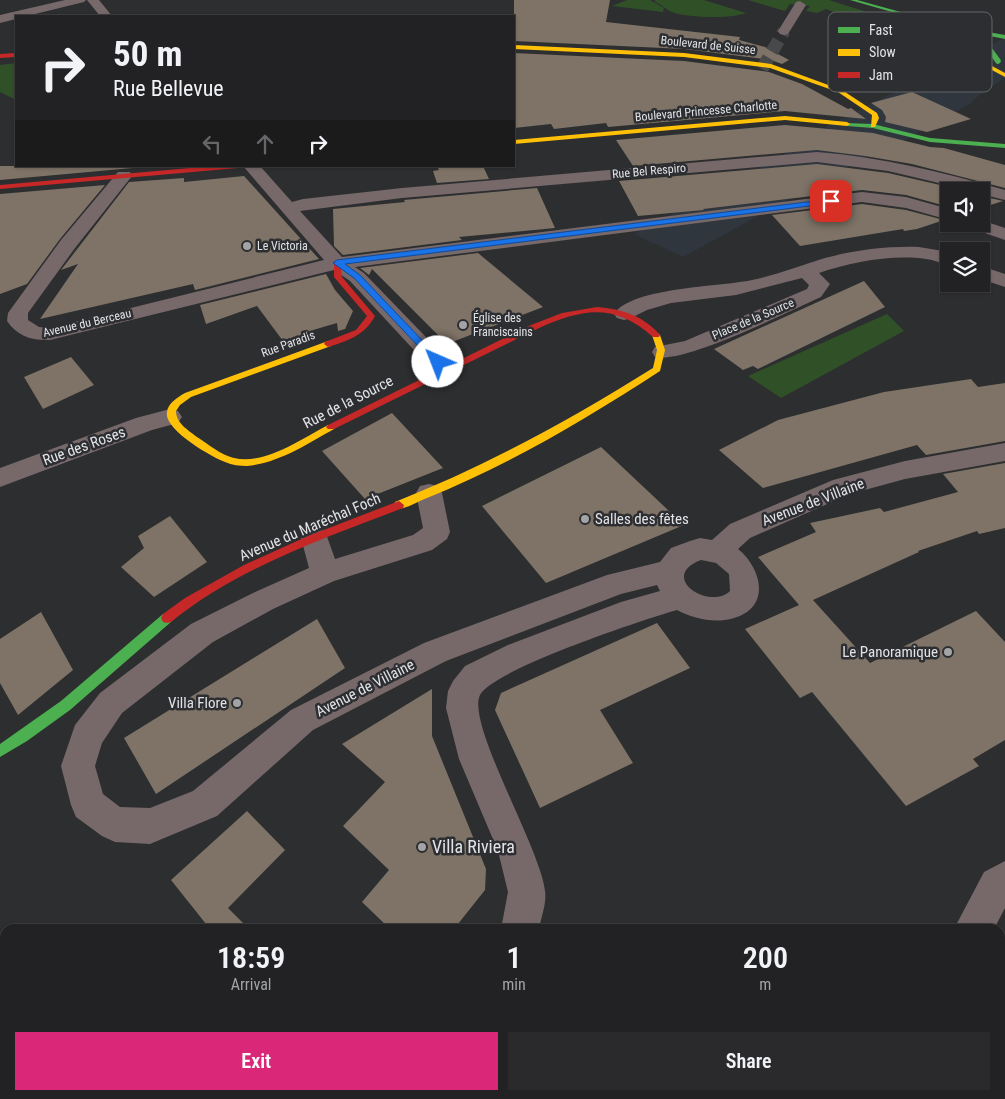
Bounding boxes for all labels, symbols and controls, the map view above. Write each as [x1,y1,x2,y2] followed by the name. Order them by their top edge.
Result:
[828,12,992,92] legend
[869,22,893,38] text: Fast
[660,33,757,57] street label: Boulevard de Suisse
[113,34,182,75] text: 50 m
[30,35,95,100] icon: right
[869,44,896,60] text: Slow
[869,67,893,83] text: Jam
[113,76,224,101] text: Rue Bellevue
[634,98,778,124] street label: Boulevard Princesse Charlotte
[198,130,226,158] icon: left
[251,130,279,158] icon: ahead
[304,130,332,158] icon: right
[612,161,686,181] street label: Rue Bel Respiro
[810,180,852,222] pin
[940,182,990,292] map controls
[940,182,990,232] button: sound
[817,187,845,215] icon: arrive
[257,239,308,253] place label: Le Victoria
[241,240,253,252] marker: Le Victoria
[940,242,990,292] button: layers
[710,295,796,343] street label: Place de la Source
[41,306,133,340] street label: Avenue du Berceau
[473,310,533,339] place label: Église des Franciscains
[457,319,469,331] marker: Église des Franciscains
[259,328,317,360] street label: Rue Paradis
[411,335,463,387] position arrow
[300,372,396,432] street label: Rue de la Source
[40,423,128,469] street label: Rue des Roses
[759,474,867,530] street label: Avenue de Villaine
[237,489,383,565] street label: Avenue du Maréchal Foch
[595,510,689,528] place label: Salles des fêtes
[579,513,591,525] marker: Salles des fêtes
[842,643,938,661] place label: Le Panoramique
[942,646,954,658] marker: Le Panoramique
[313,655,417,721] street label: Avenue de Villaine
[168,694,227,712] place label: Villa Flore
[231,697,243,709] marker: Villa Flore
[432,836,515,857] place label: Villa Riviera
[416,841,428,853] marker: Villa Riviera
[217,940,285,975] text: 18:59
[506,940,522,975] text: 1
[743,940,788,975] text: 200
[231,975,271,994] text: Arrival
[502,975,526,994] text: min
[759,975,771,994] text: m
[15,1032,498,1090] button: Exit
[508,1032,990,1090] button: Share

